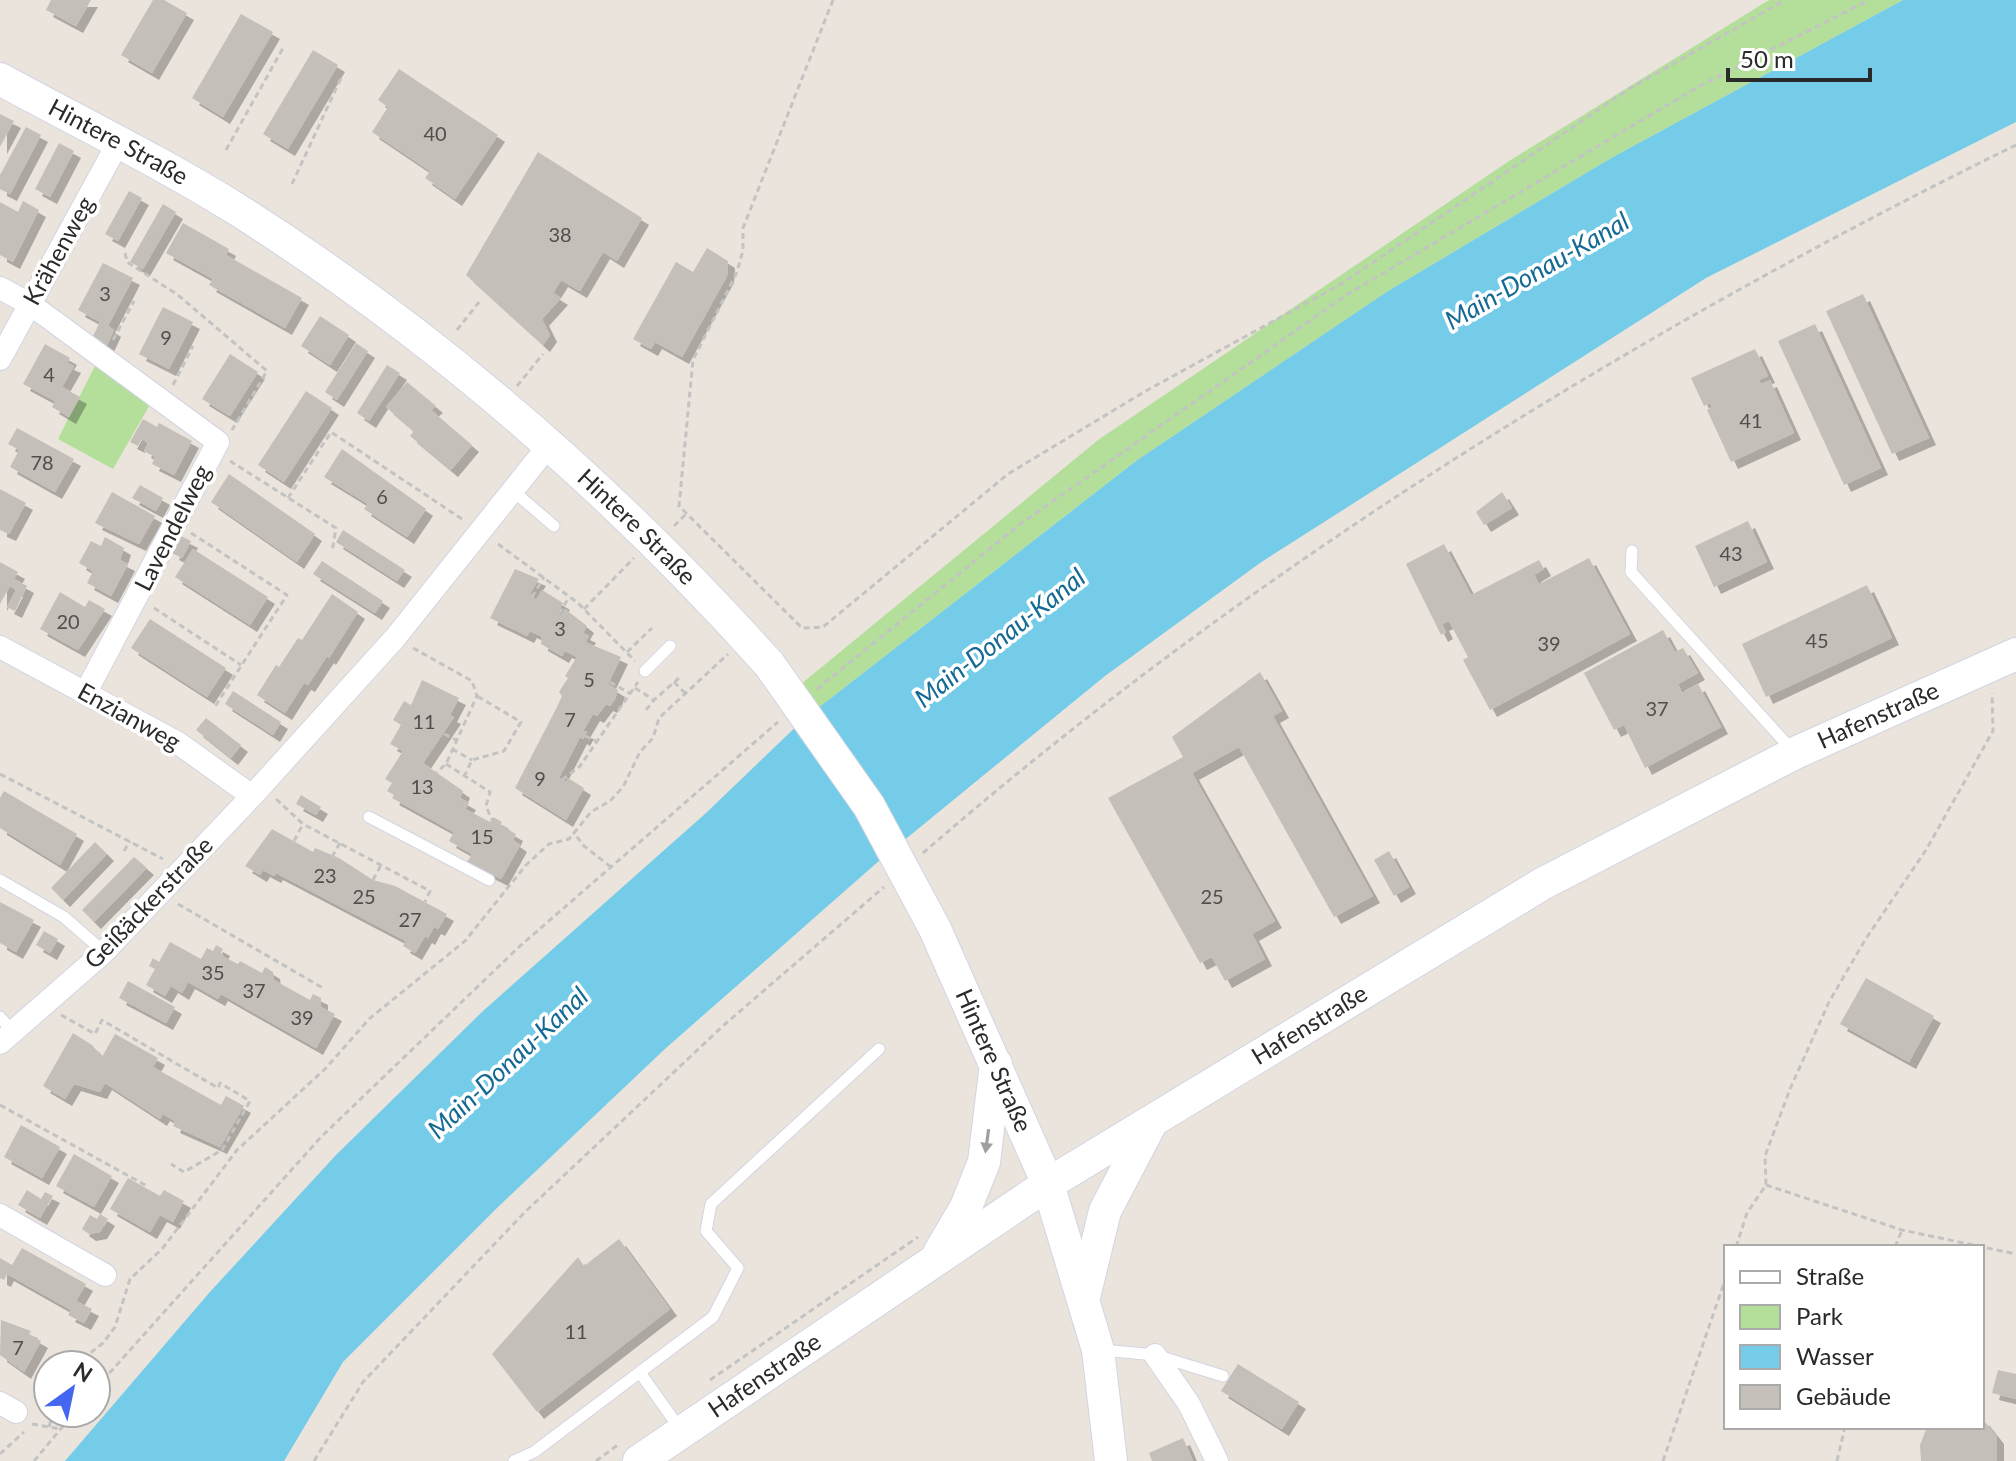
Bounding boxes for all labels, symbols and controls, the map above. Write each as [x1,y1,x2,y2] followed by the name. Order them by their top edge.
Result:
[1728,32,1870,82] scale bar
[1740,44,1794,73] text: 50 m
[44,92,194,190] street label: Hintere Straße
[423,121,447,145] house number: 40
[16,191,99,310] street label: Krähenweg
[1439,204,1634,336] water label: Main-Donau-Kanal
[548,222,572,246] house number: 38
[99,281,111,305] house number: 3
[160,325,172,349] house number: 9
[43,362,55,386] house number: 4
[1739,408,1763,432] house number: 41
[30,450,54,474] house number: 78
[127,459,216,595] street label: Lavendelweg
[572,462,703,590] street label: Hintere Straße
[376,484,388,508] house number: 6
[1719,541,1743,565] house number: 43
[908,561,1091,714] water label: Main-Donau-Kanal
[56,609,80,633] house number: 20
[554,616,566,640] house number: 3
[1805,628,1829,652] house number: 45
[1537,631,1561,655] house number: 39
[583,667,595,691] house number: 5
[1812,675,1943,754] street label: Hafenstraße
[73,676,186,756] street label: Enzianweg
[1645,696,1669,720] house number: 37
[564,707,576,731] house number: 7
[412,709,436,733] house number: 11
[534,766,546,790] house number: 9
[410,774,434,798] house number: 13
[470,824,494,848] house number: 15
[78,830,218,974] street label: Geißäckerstraße
[313,863,337,887] house number: 23
[352,884,376,908] house number: 25
[1200,884,1224,908] house number: 25
[398,907,422,931] house number: 27
[201,960,225,984] house number: 35
[242,978,266,1002] house number: 37
[1246,978,1372,1070] street label: Hafenstraße
[421,980,594,1145] water label: Main-Donau-Kanal
[950,984,1039,1136] street label: Hintere Straße
[290,1005,314,1029] house number: 39
[980,1129,993,1154] one-way arrow
[1724,1245,1984,1429] legend
[1796,1261,1864,1290] text: Straße
[1796,1301,1844,1330] text: Park
[564,1319,588,1343] house number: 11
[702,1326,826,1423] street label: Hafenstraße
[12,1335,24,1359] house number: 7
[1796,1341,1874,1370] text: Wasser
[32,1349,112,1429] north arrow
[69,1356,98,1388] text: N
[1796,1381,1891,1410] text: Gebäude

